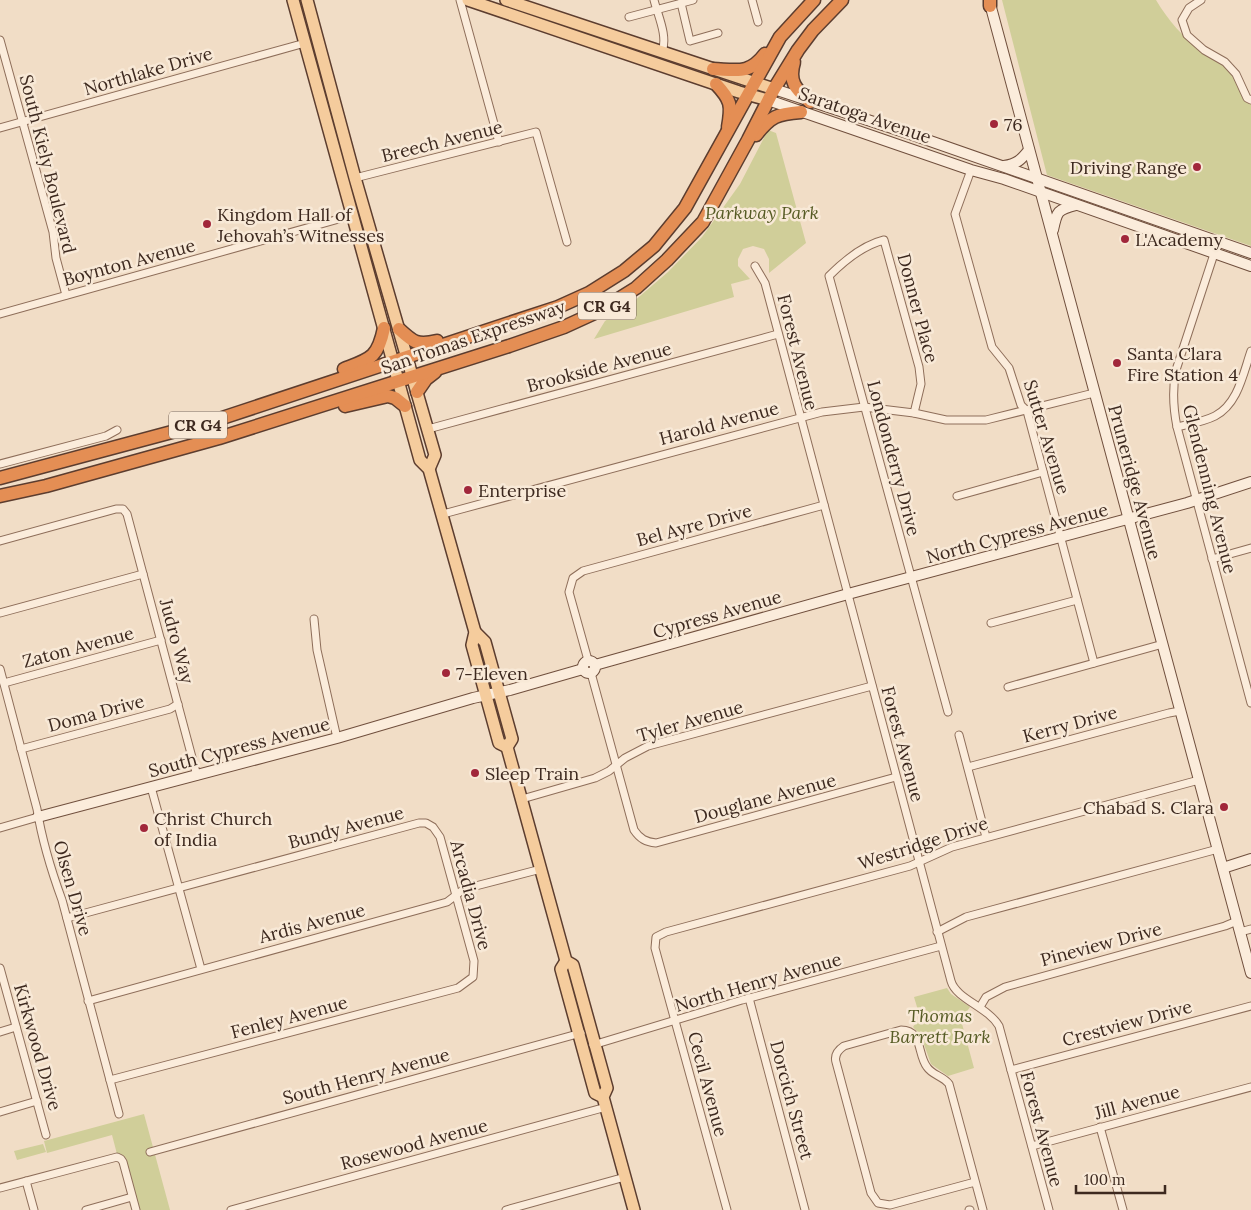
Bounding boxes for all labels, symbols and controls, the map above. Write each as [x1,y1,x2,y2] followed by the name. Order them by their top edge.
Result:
[81,42,215,100] street label: Northlake Drive
[15,72,81,256] street label: South Kiely Boulevard
[796,82,935,149] street label: Saratoga Avenue
[1004,113,1023,136] place label: 76
[379,115,505,167] street label: Breech Avenue
[988,118,1000,130] marker: 76
[1070,156,1187,179] place label: Driving Range
[1191,161,1203,173] marker: Driving Range
[705,201,819,224] park label: Parkway Park
[216,203,384,247] place label: Kingdom Hall of Jehovah’s Witnesses
[201,218,213,230] marker: Kingdom Hall of Jehovah’s Witnesses
[1135,228,1223,251] place label: L'Academy
[60,233,198,291] street label: Boynton Avenue
[1119,233,1131,245] marker: L'Academy
[892,251,944,365] street label: Donner Place
[578,292,636,320] road number: CR G4
[772,292,824,413] street label: Forest Avenue
[378,295,569,379] street label: San Tomas Expressway
[524,337,674,397] street label: Brookside Avenue
[1127,342,1238,386] place label: Santa Clara Fire Station 4
[1111,357,1123,369] marker: Santa Clara Fire Station 4
[1019,377,1075,497] street label: Sutter Avenue
[862,378,926,538] street label: Londonderry Drive
[657,396,782,450] street label: Harold Avenue
[1103,402,1167,562] street label: Pruneridge Avenue
[1178,402,1242,576] street label: Glendenning Avenue
[169,412,227,438] road number: CR G4
[478,479,566,502] place label: Enterprise
[462,484,474,496] marker: Enterprise
[924,498,1111,568] street label: North Cypress Avenue
[634,499,754,551] street label: Bel Ayre Drive
[650,585,784,643] street label: Cypress Avenue
[154,595,199,686] street label: Judro Way
[20,621,136,673] street label: Zaton Avenue
[456,662,528,685] place label: 7-Eleven
[440,667,452,679] marker: 7-Eleven
[877,684,930,805] street label: Forest Avenue
[45,689,147,737] street label: Doma Drive
[634,695,746,747] street label: Tyler Avenue
[1020,700,1120,748] street label: Kerry Drive
[146,712,332,782] street label: South Cypress Avenue
[485,762,579,785] place label: Sleep Train
[469,767,481,779] marker: Sleep Train
[692,768,839,828] street label: Douglane Avenue
[1083,796,1214,819] place label: Chabad S. Clara
[286,800,407,853] street label: Bundy Avenue
[1218,801,1230,813] marker: Chabad S. Clara
[154,807,273,851] place label: Christ Church of India
[855,811,991,875] street label: Westridge Drive
[138,822,150,834] marker: Christ Church of India
[445,837,497,953] street label: Arcadia Drive
[48,838,98,938] street label: Olsen Drive
[255,898,368,948] street label: Ardis Avenue
[1038,917,1164,971] street label: Pineview Drive
[672,947,844,1017] street label: North Henry Avenue
[9,981,67,1113] street label: Kirkwood Drive
[228,990,350,1044] street label: Fenley Avenue
[1059,995,1195,1051] street label: Crestview Drive
[889,1004,991,1048] park label: Thomas Barrett Park
[683,1029,733,1139] street label: Cecil Avenue
[765,1038,819,1162] street label: Dorcich Street
[280,1043,452,1109] street label: South Henry Avenue
[1016,1069,1069,1190] street label: Forest Avenue
[1091,1080,1182,1125] street label: Jill Avenue
[338,1113,490,1175] street label: Rosewood Avenue
[1076,1162,1165,1194] scale bar
[1084,1170,1125,1189] text: 100 m

